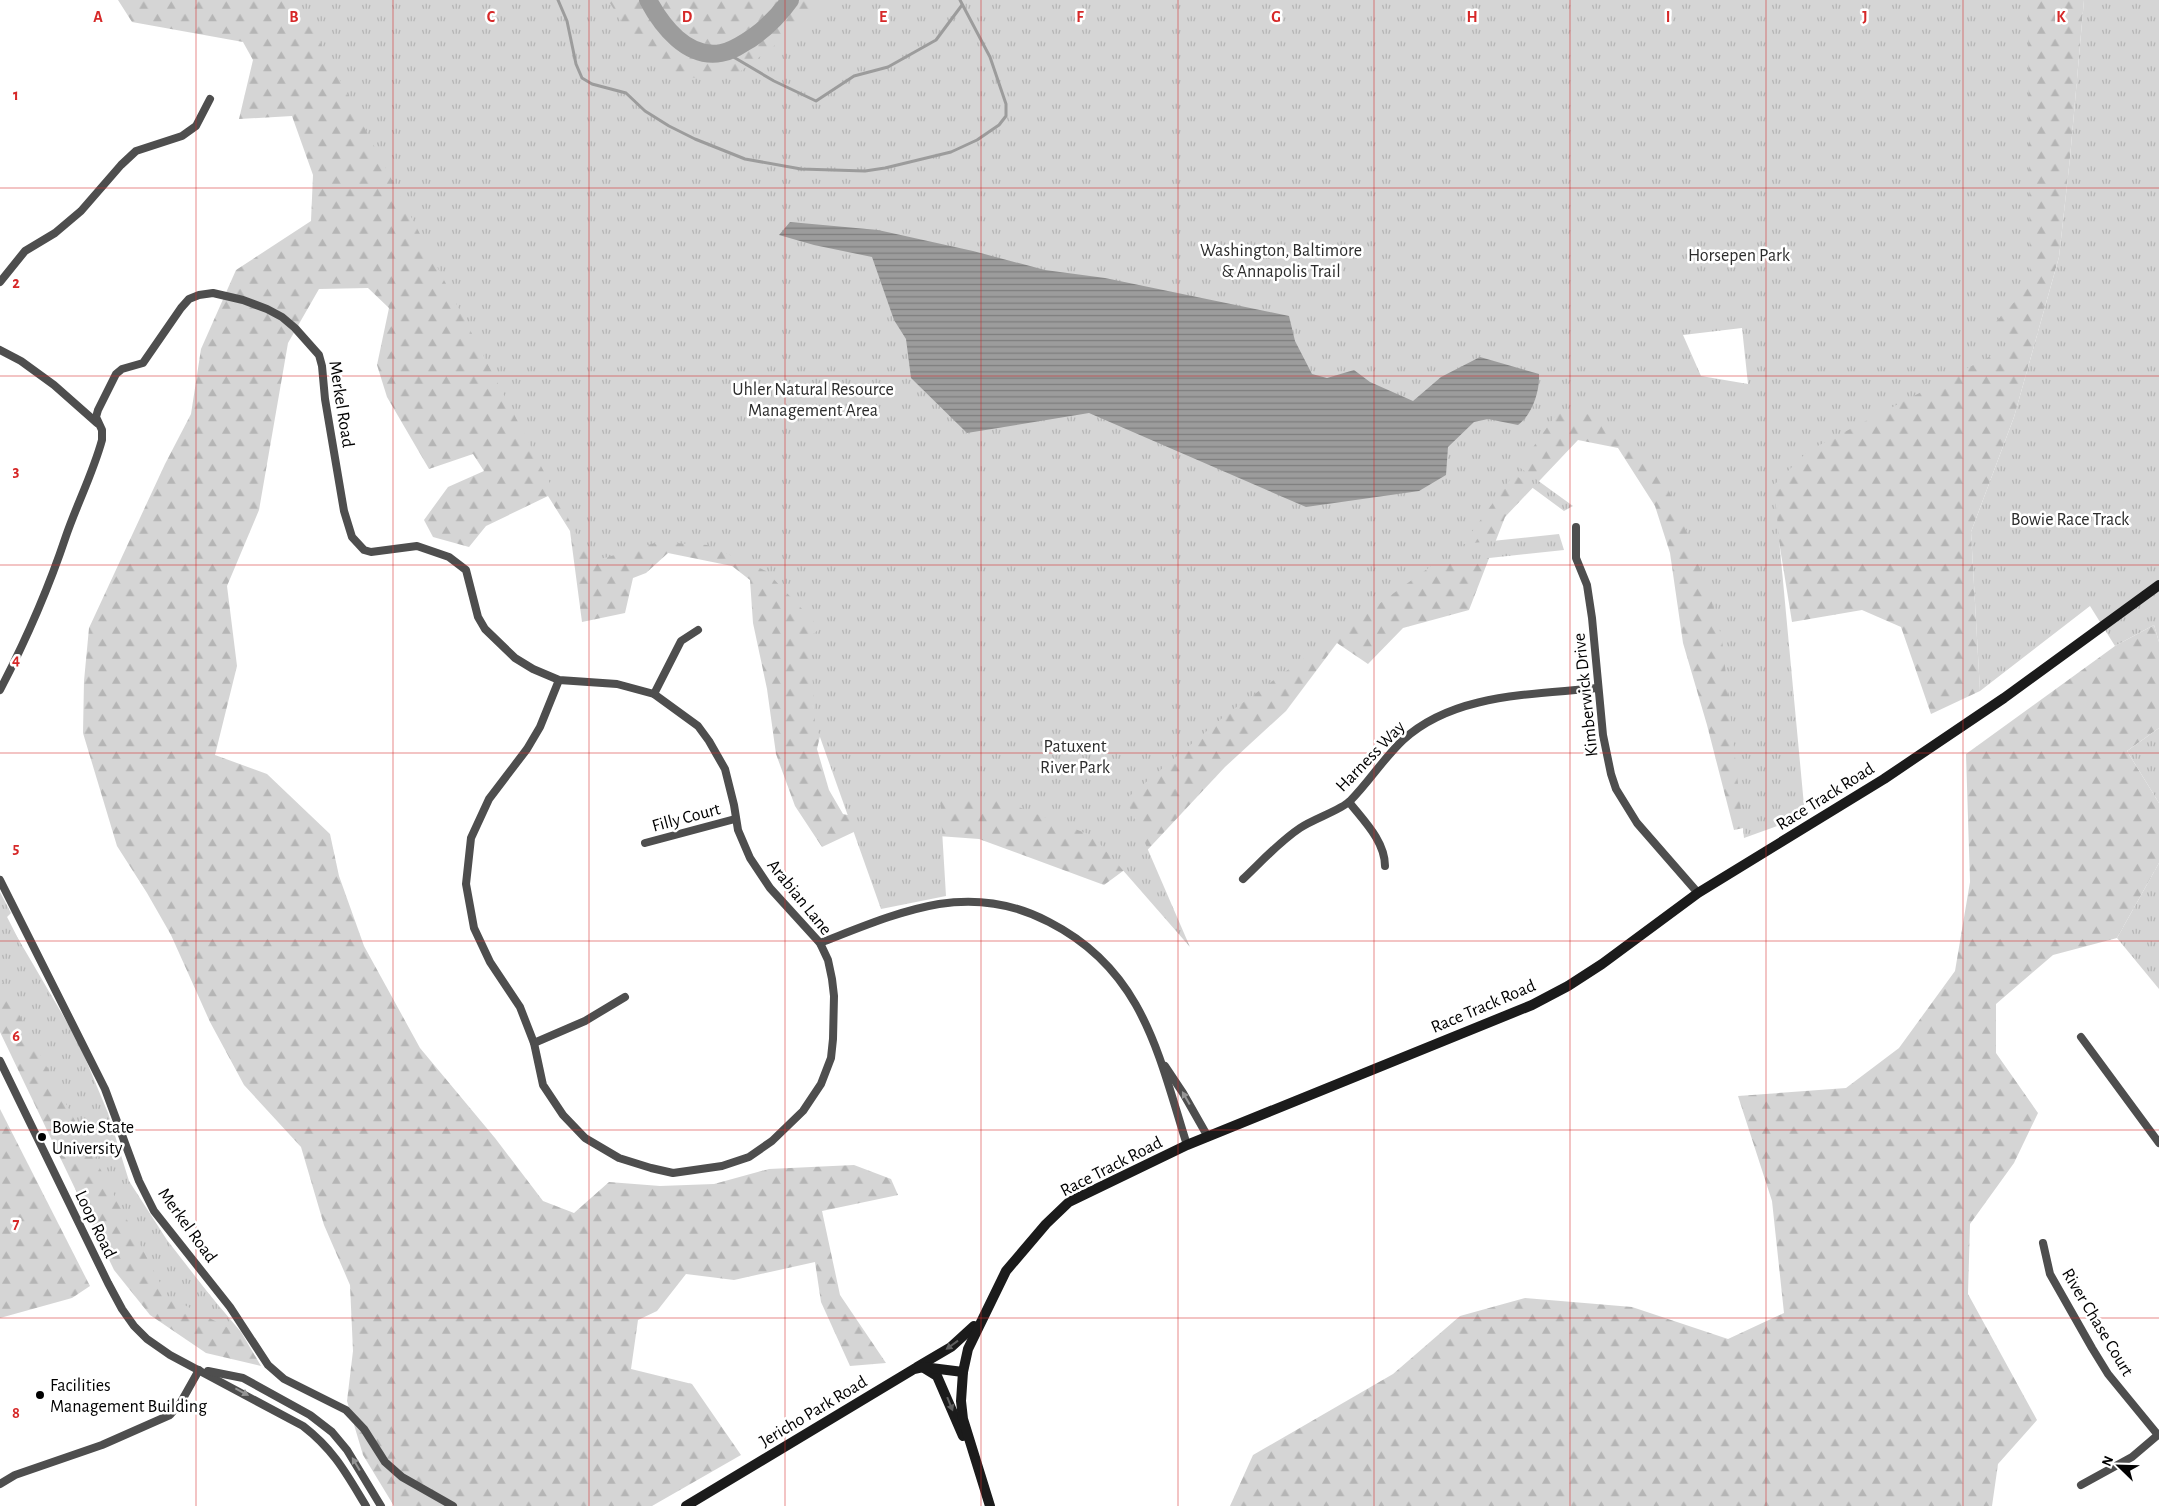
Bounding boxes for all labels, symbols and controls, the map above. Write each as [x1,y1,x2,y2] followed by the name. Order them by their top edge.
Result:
[93,9,103,25] text: A
[289,9,299,25] text: B
[487,9,496,25] text: C
[682,9,693,25] text: D
[879,9,887,25] text: E
[1076,9,1084,25] text: F
[1271,9,1281,25] text: G
[1466,9,1478,25] text: H
[1666,9,1670,25] text: I
[1862,9,1868,25] text: J
[2056,9,2066,25] text: K
[13,87,19,103] text: 1
[1200,242,1362,281] park label: Washington, Baltimore & Annapolis Trail
[1688,247,1791,265] park label: Horsepen Park
[12,275,20,291] text: 2
[325,360,357,449] street label: Merkel Road
[732,381,894,420] park label: Uhler Natural Resource Management Area
[13,463,20,479] text: 3
[2011,511,2130,529] park label: Bowie Race Track
[1571,632,1601,758] street label: Kimberwick Drive
[12,652,20,668] text: 4
[1333,718,1409,796] street label: Harness Way
[1040,738,1111,777] park label: Patuxent River Park
[1773,760,1878,834] street label: Race Track Road
[650,800,723,836] street label: Filly Court
[13,840,20,856] text: 5
[763,856,835,939] street label: Arabian Lane
[1428,977,1538,1037] street label: Race Track Road
[12,1028,20,1044] text: 6
[1181,1091,1190,1104] one-way arrow
[52,1119,134,1158] place label: Bowie State University
[36,1131,48,1143] marker: Bowie State University
[1058,1134,1165,1200] street label: Race Track Road
[154,1185,220,1266] street label: Merkel Road
[71,1188,119,1261] street label: Loop Road
[13,1216,20,1232] text: 7
[2058,1266,2136,1380] street label: River Chase Court
[945,1340,959,1350] one-way arrow
[757,1373,870,1451] street label: Jericho Park Road
[50,1377,207,1416] place label: Facilities Management Building
[235,1388,249,1396] one-way arrow
[34,1389,46,1401] marker: Facilities Management Building
[946,1397,954,1412] one-way arrow
[12,1405,20,1421] text: 8
[2094,1441,2144,1491] north arrow
[2100,1454,2116,1469] text: N
[351,1458,360,1471] one-way arrow

